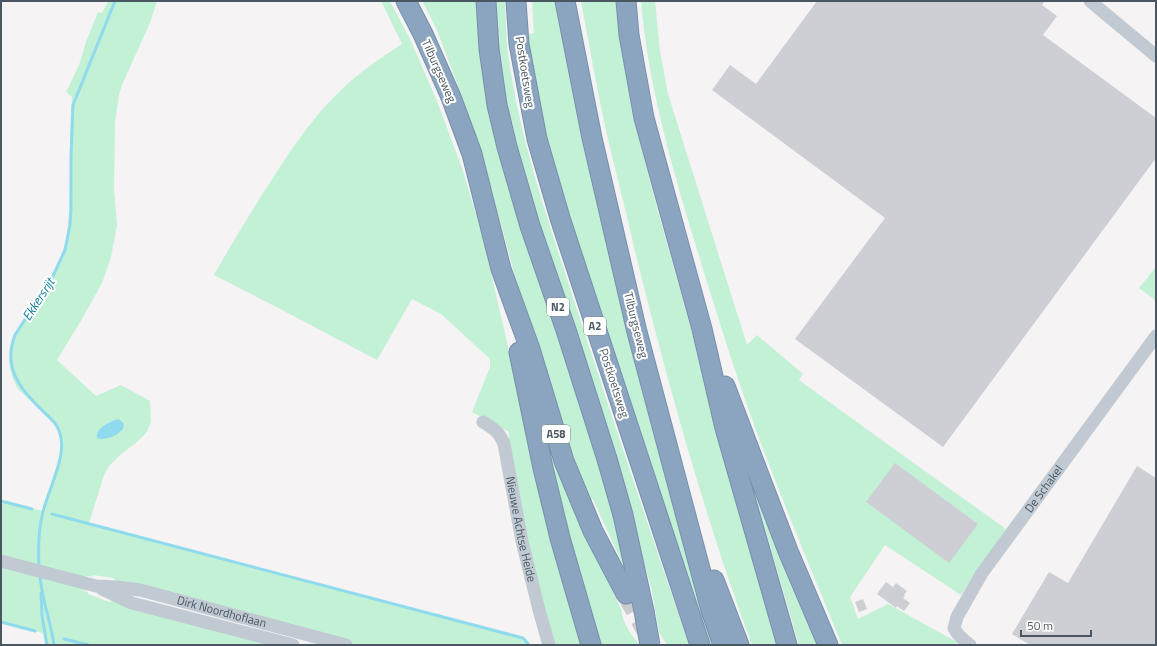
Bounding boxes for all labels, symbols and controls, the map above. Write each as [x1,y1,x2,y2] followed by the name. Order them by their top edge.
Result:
[510,35,541,109] street label: Postkoetsweg
[417,36,462,106] street label: Tilburgseweg
[17,272,60,324] water label: Ekkersrijt
[619,290,654,360] street label: Tilburgseweg
[547,298,569,316] road number: N2
[584,317,606,335] road number: A2
[594,346,635,420] street label: Postkoetsweg
[542,425,570,443] road number: A58
[1019,461,1067,516] street label: De Schakel
[501,475,542,584] street label: Nieuwe Achtse Heide
[175,590,269,632] street label: Dirk Noordhoflaan
[1021,612,1091,638] scale bar
[1027,616,1053,635] text: 50 m

